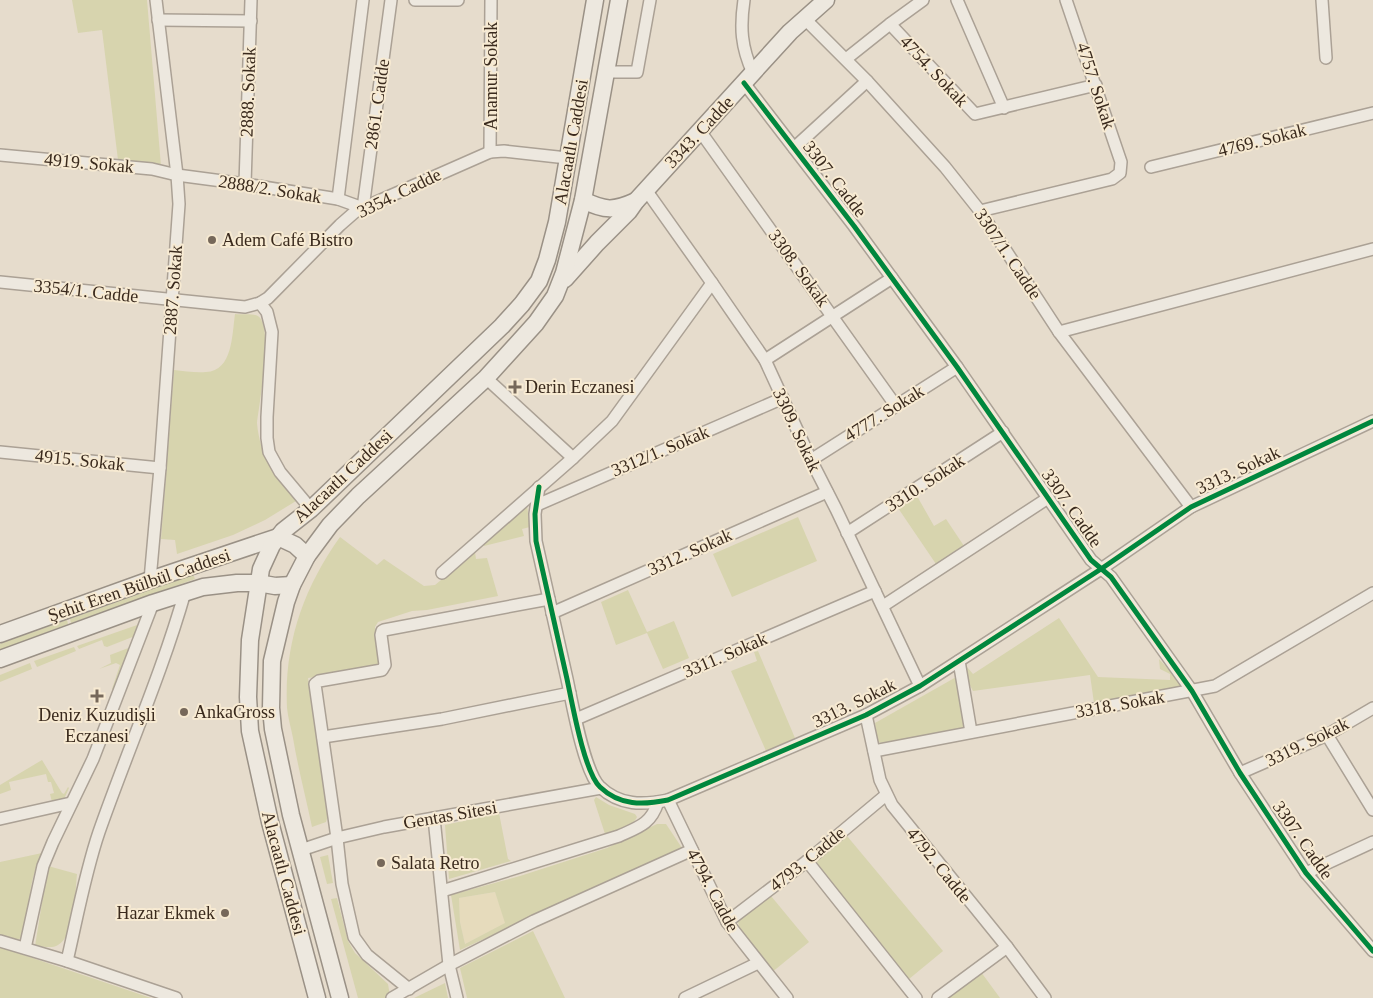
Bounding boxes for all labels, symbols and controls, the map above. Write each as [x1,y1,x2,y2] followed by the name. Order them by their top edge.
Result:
[481,22,501,130] street label: Anamur Sokak
[896,31,972,111] street label: 4754. Sokak
[1073,40,1119,132] street label: 4757. Sokak
[236,47,260,137] street label: 2888. Sokak
[361,58,393,150] street label: 2861. Cadde
[550,78,592,206] street label: Alacaatlı Caddesi
[661,92,737,172] street label: 3343. Cadde
[1216,119,1308,161] street label: 4769. Sokak
[799,137,871,221] street label: 3307. Cadde
[43,149,135,177] street label: 4919. Sokak
[354,164,444,222] street label: 3354. Cadde
[217,171,323,207] street label: 2888/2. Sokak
[970,205,1046,303] street label: 3307/1. Cadde
[764,226,834,310] street label: 3308. Sokak
[222,230,353,250] place label: Adem Café Bistro
[206,234,218,246] marker: Adem Café Bistro
[160,244,186,336] street label: 2887. Sokak
[33,276,139,306] street label: 3354/1. Cadde
[525,377,634,397] place label: Derin Eczanesi
[509,381,521,393] marker: Derin Eczanesi
[841,381,927,445] street label: 4777. Sokak
[769,385,825,475] street label: 3309. Sokak
[608,421,712,481] street label: 3312/1. Sokak
[290,425,396,527] street label: Alacaatlı Caddesi
[1193,442,1283,498] street label: 3313. Sokak
[34,445,126,475] street label: 4915. Sokak
[882,450,968,516] street label: 3310. Sokak
[1038,465,1106,551] street label: 3307. Cadde
[645,525,735,579] street label: 3312. Sokak
[45,544,233,626] street label: Şehit Eren Bülbül Caddesi
[680,628,770,682] street label: 3311. Sokak
[809,674,899,732] street label: 3313. Sokak
[1074,686,1166,722] street label: 3318. Sokak
[91,690,103,702] marker: Deniz Kuzudişli Eczanesi
[194,702,275,722] place label: AnkaGross
[38,705,156,746] place label: Deniz Kuzudişli Eczanesi
[178,706,190,718] marker: AnkaGross
[1262,713,1352,771] street label: 3319. Sokak
[402,797,498,833] street label: Gentas Sitesi
[1269,797,1337,883] street label: 3307. Cadde
[258,809,310,937] street label: Alacaatlı Caddesi
[765,823,849,895] street label: 4793. Cadde
[903,823,975,907] street label: 4792. Cadde
[683,845,743,935] street label: 4794. Cadde
[391,853,479,873] place label: Salata Retro
[375,857,387,869] marker: Salata Retro
[117,903,215,923] place label: Hazar Ekmek
[219,907,231,919] marker: Hazar Ekmek

